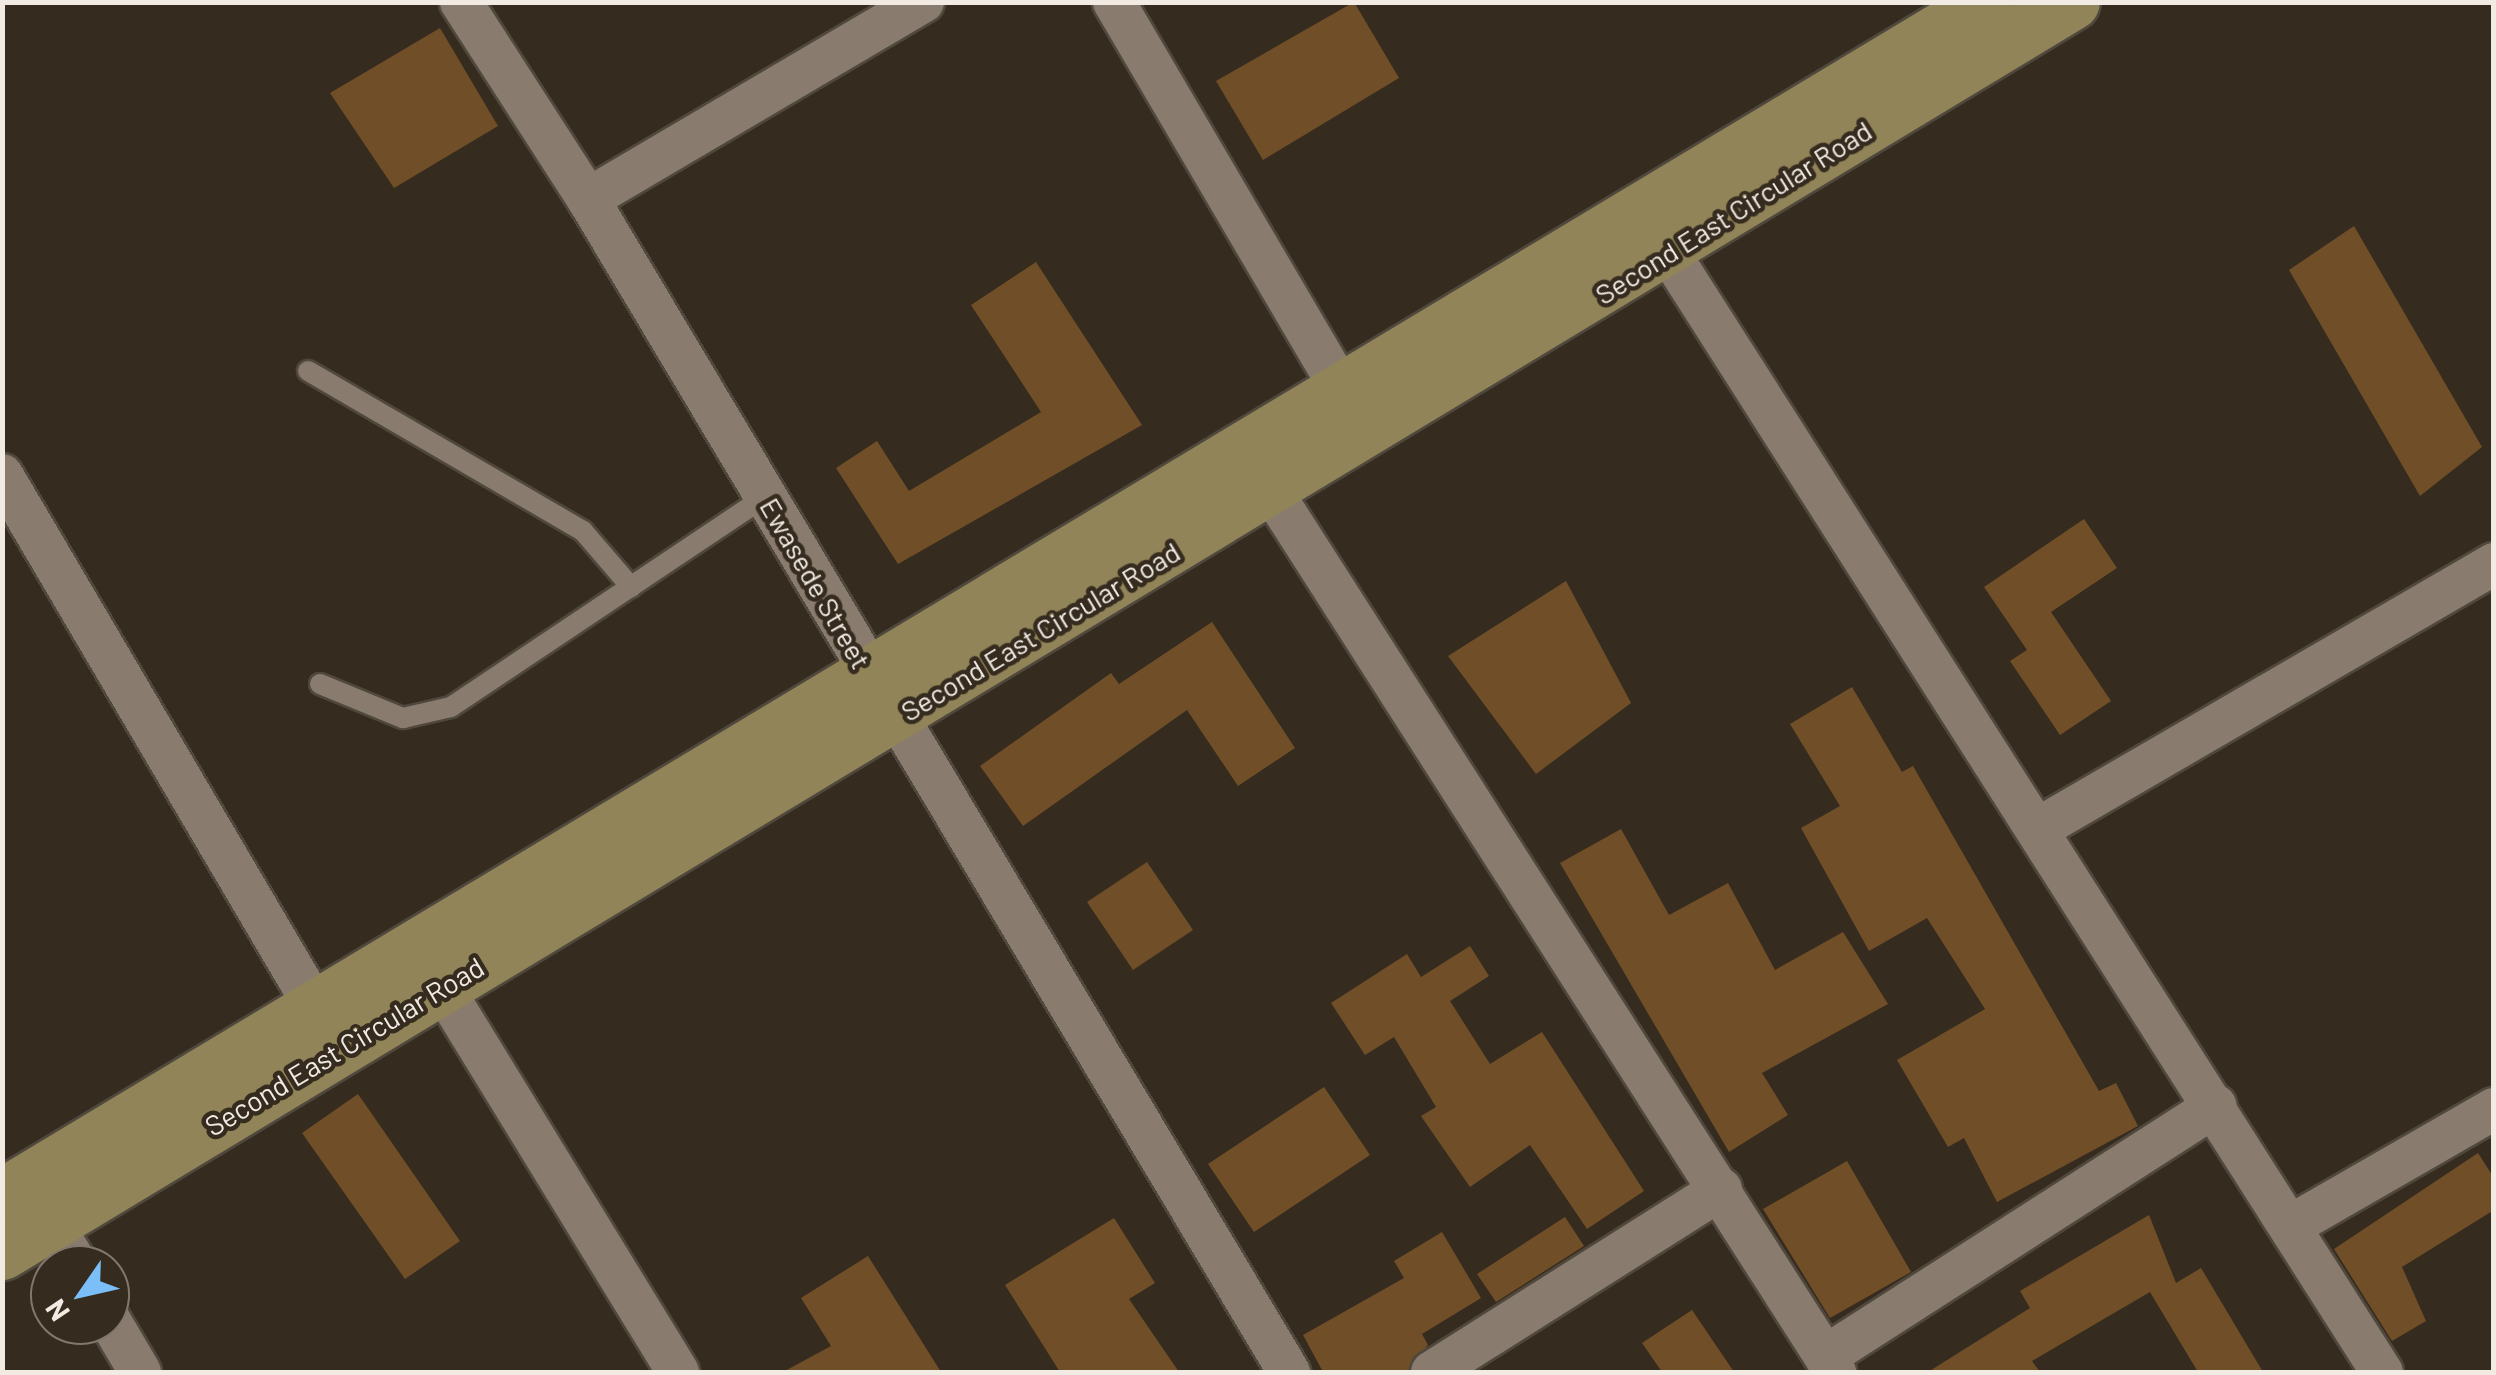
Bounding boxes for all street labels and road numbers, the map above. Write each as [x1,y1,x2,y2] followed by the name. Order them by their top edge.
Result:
[1589,113,1877,311] street label: Second East Circular Road
[754,492,878,674] street label: Ewasede Street
[894,534,1186,728] street label: Second East Circular Road
[198,949,490,1143] street label: Second East Circular Road

